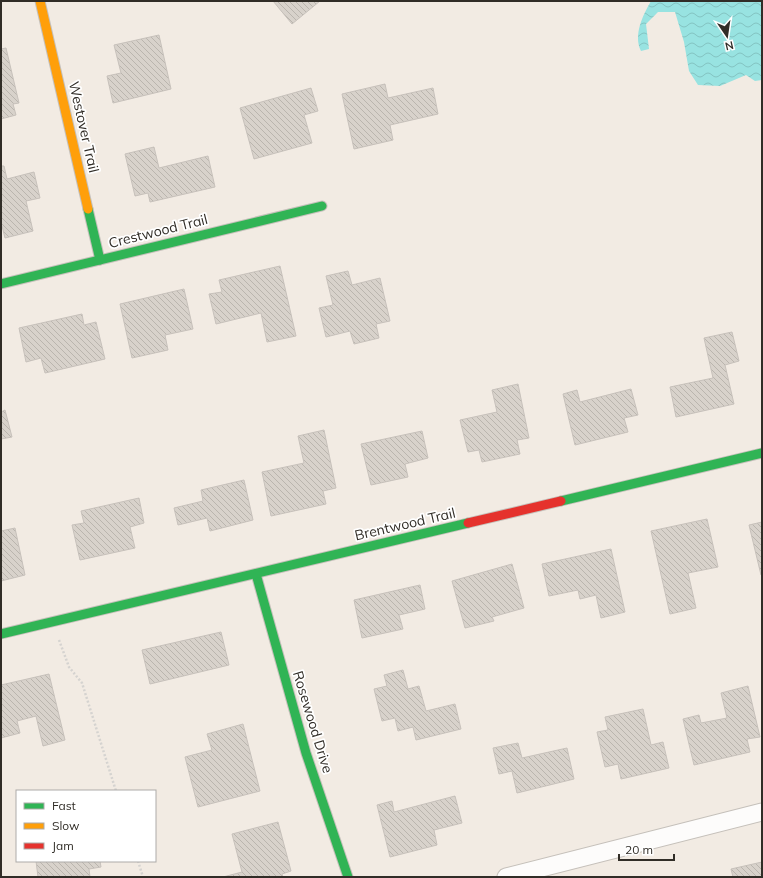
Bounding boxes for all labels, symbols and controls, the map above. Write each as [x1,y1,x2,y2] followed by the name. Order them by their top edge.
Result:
[707,16,747,56] north arrow
[724,38,735,53] text: N
[65,80,103,174] street label: Westover Trail
[107,210,209,252] street label: Crestwood Trail
[353,504,457,544] street label: Brentwood Trail
[289,669,337,775] street label: Rosewood Drive
[16,790,156,862] legend
[52,798,76,813] text: Fast
[52,818,80,833] text: Slow
[619,836,674,862] scale bar
[52,838,74,853] text: Jam
[625,842,653,857] text: 20 m

